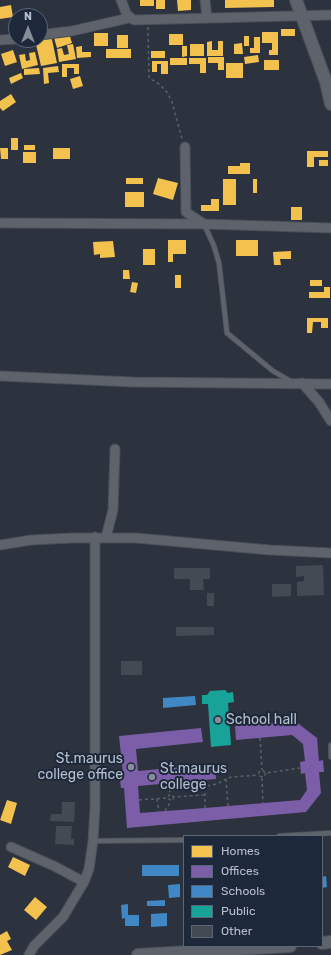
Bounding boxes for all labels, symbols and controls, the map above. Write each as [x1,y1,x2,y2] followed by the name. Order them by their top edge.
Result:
[8,8,48,48] north arrow
[24,10,32,23] text: N
[226,712,297,728] place label: School hall
[213,715,223,725] marker: School hall
[37,751,123,784] place label: St.maurus college office
[160,761,227,794] place label: St.maurus college
[126,762,136,772] marker: St.maurus college office
[147,772,157,782] marker: St.maurus college
[183,835,323,947] legend
[221,844,260,858] text: Homes
[221,864,259,878] text: Offices
[221,884,265,898] text: Schools
[221,904,256,918] text: Public
[221,924,252,938] text: Other

